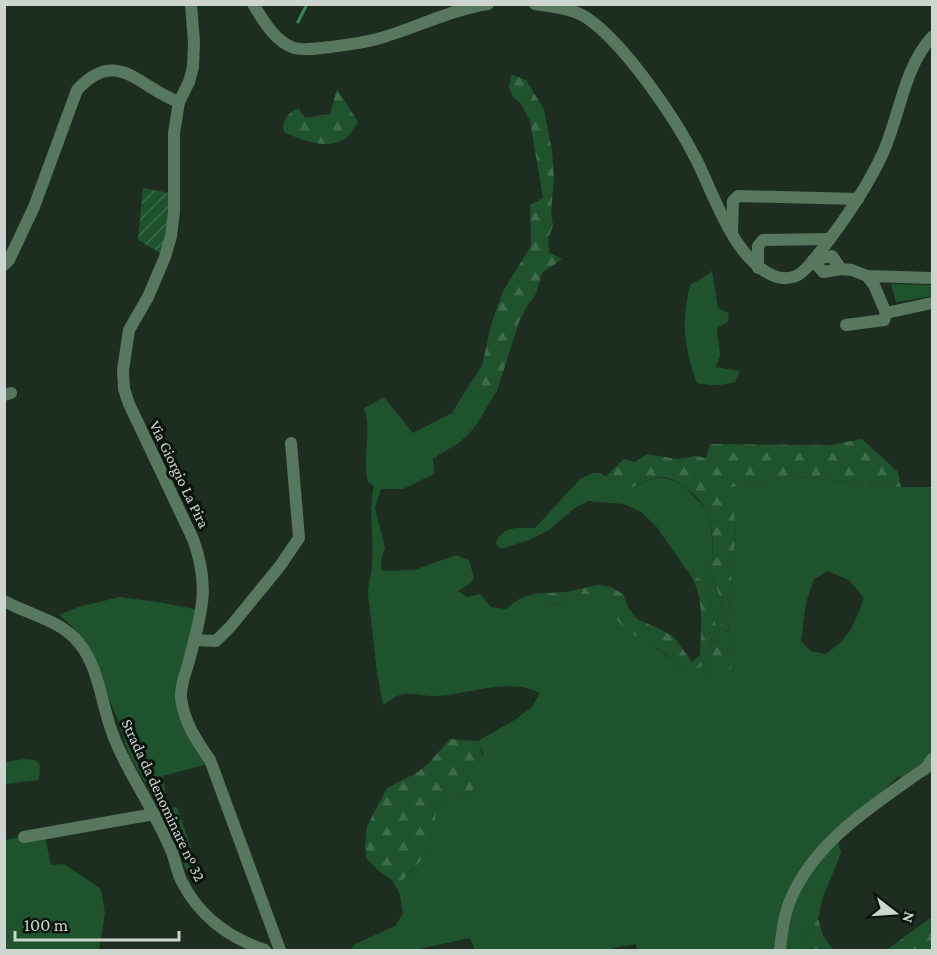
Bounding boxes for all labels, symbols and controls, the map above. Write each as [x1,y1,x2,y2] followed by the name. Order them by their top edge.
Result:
[145,418,213,532] street label: Via Giorgio La Pira
[118,716,209,884] street label: Strada da denominare nº 32
[865,883,925,943] north arrow
[15,904,178,942] scale bar
[899,910,919,925] text: N
[24,915,69,935] text: 100 m

